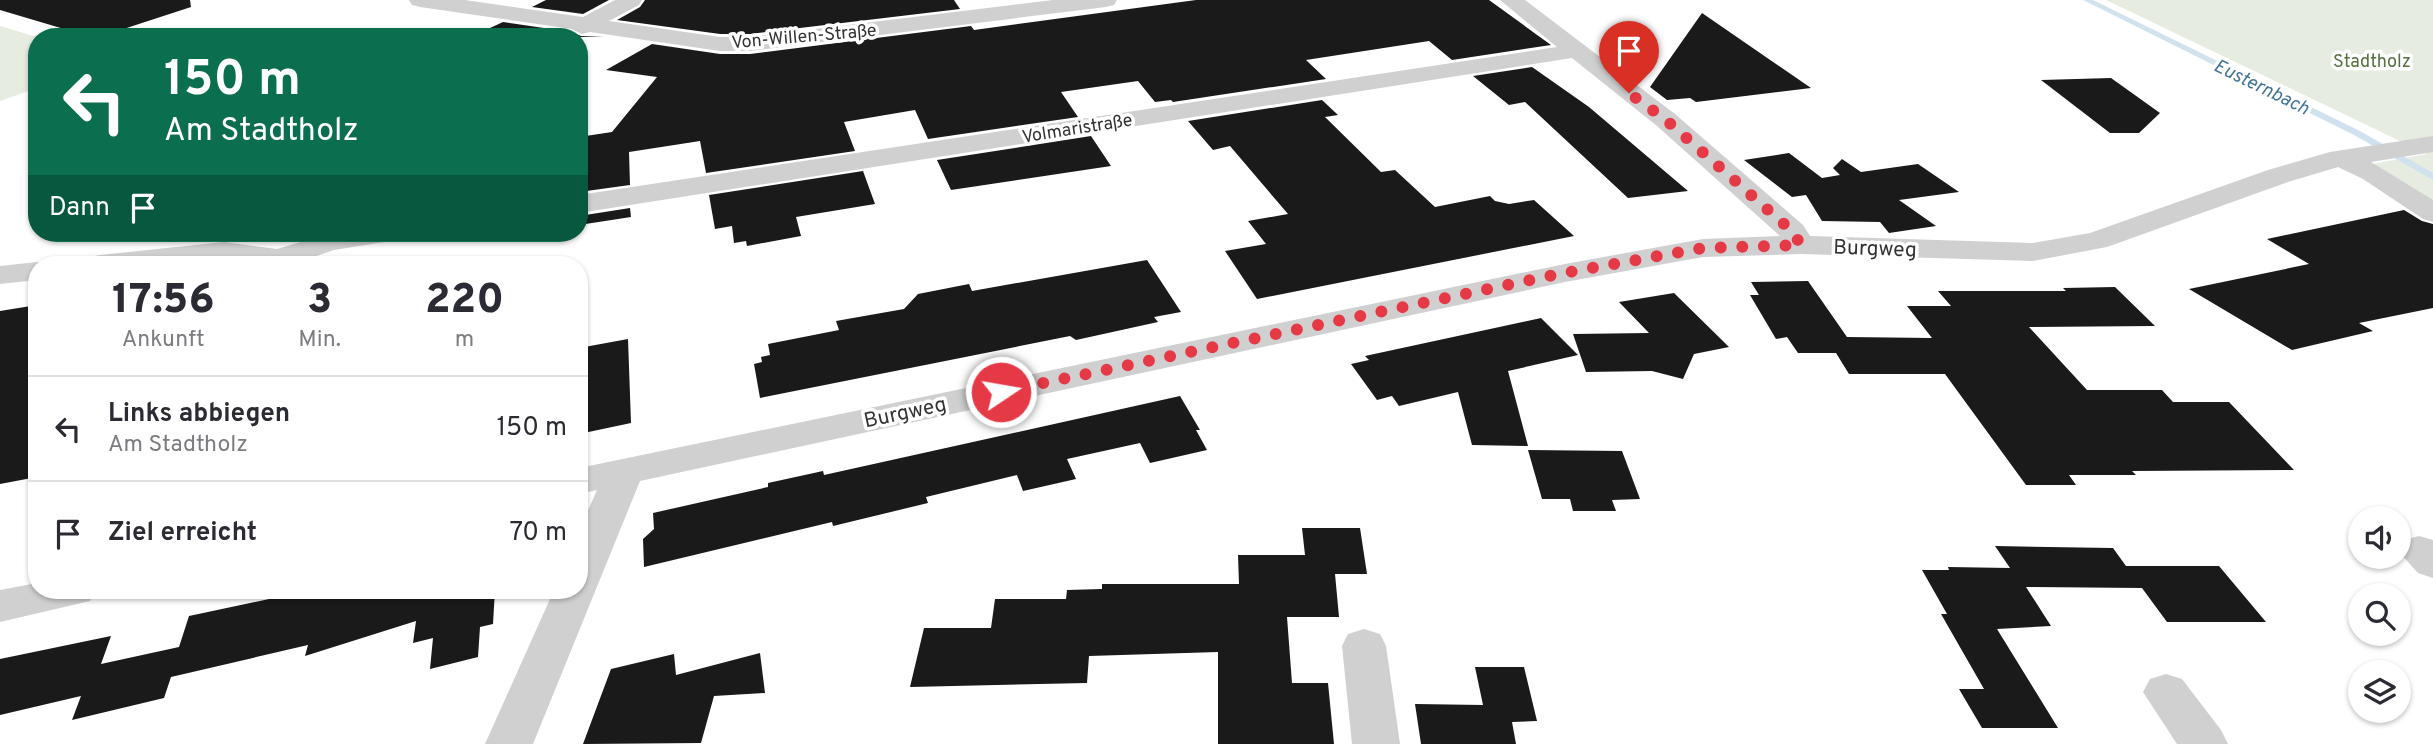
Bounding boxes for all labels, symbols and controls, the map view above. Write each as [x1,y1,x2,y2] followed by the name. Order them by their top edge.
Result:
[731,20,878,55] street label: Von-Willen-Straße
[1599,21,1659,93] pin
[1610,32,1648,70] icon: arrive
[164,51,301,113] text: 150 m
[2333,51,2411,74] park label: Stadtholz
[2209,54,2313,122] water label: Eusternbach
[49,56,140,147] icon: left
[1020,109,1134,150] street label: Volmaristraße
[164,112,359,152] text: Am Stadtholz
[124,189,162,227] icon: arrive
[49,192,110,225] text: Dann
[1833,235,1917,264] street label: Burgweg
[112,275,214,328] text: 17:56
[307,275,332,328] text: 3
[425,275,504,328] text: 220
[122,326,205,355] text: Ankunft
[298,326,341,355] text: Min.
[455,326,474,355] text: m
[964,355,1038,429] position arrow
[862,392,949,435] street label: Burgweg
[108,398,290,431] text: Links abbiegen
[49,410,87,448] icon: left
[496,412,567,445] text: 150 m
[108,431,248,460] text: Am Stadtholz
[2348,506,2411,723] map controls
[2348,506,2411,569] button: sound
[49,515,87,553] icon: arrive
[108,517,257,550] text: Ziel erreicht
[509,517,567,550] text: 70 m
[2348,583,2411,646] button: search
[2348,660,2411,723] button: layers

